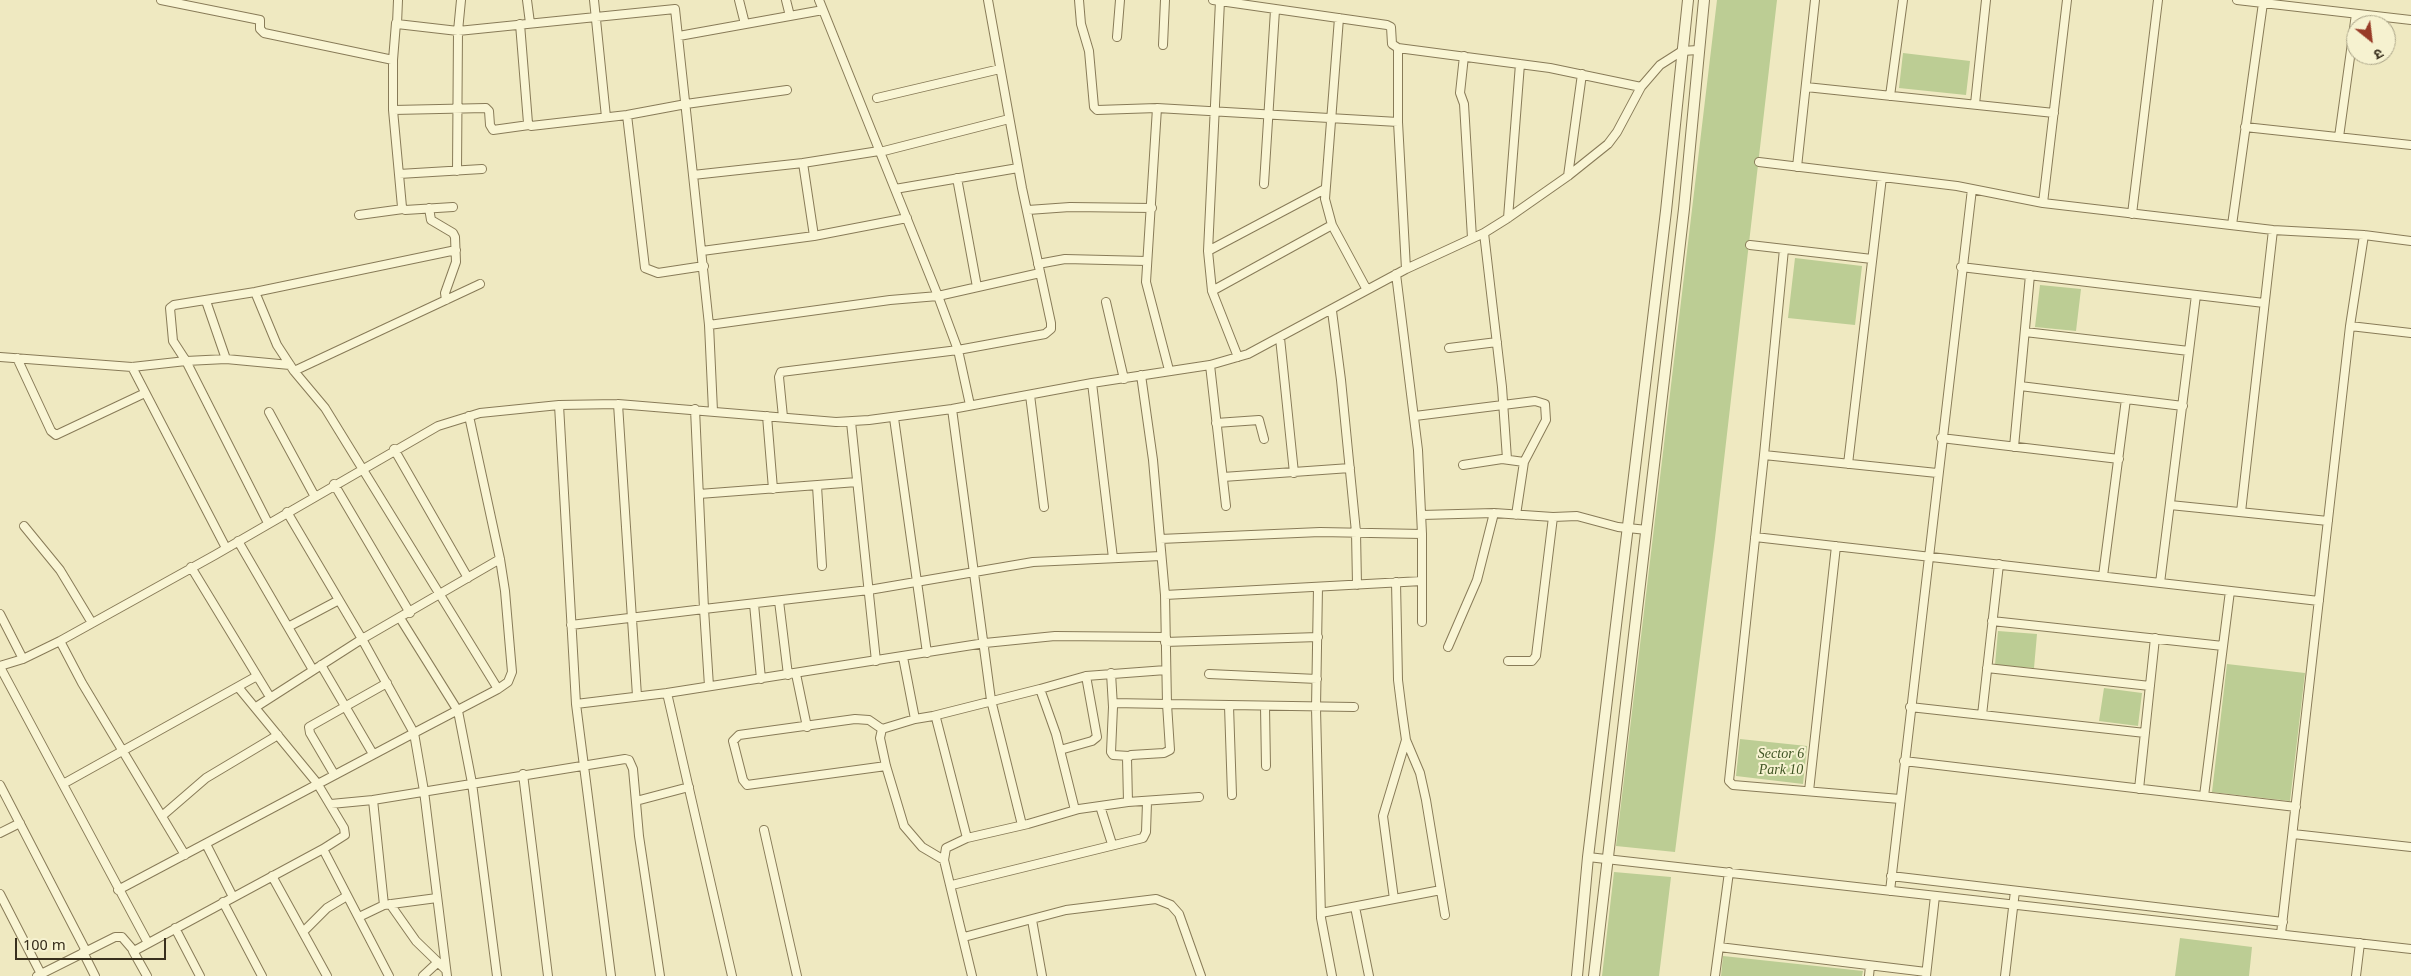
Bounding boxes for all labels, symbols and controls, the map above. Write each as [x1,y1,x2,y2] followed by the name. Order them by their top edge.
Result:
[2346,15,2396,65] north arrow
[2370,42,2386,63] text: उ
[1755,746,1807,779] park label: Sector 6 Park 10
[18,928,169,960] scale bar
[23,937,66,956] text: 100 m

